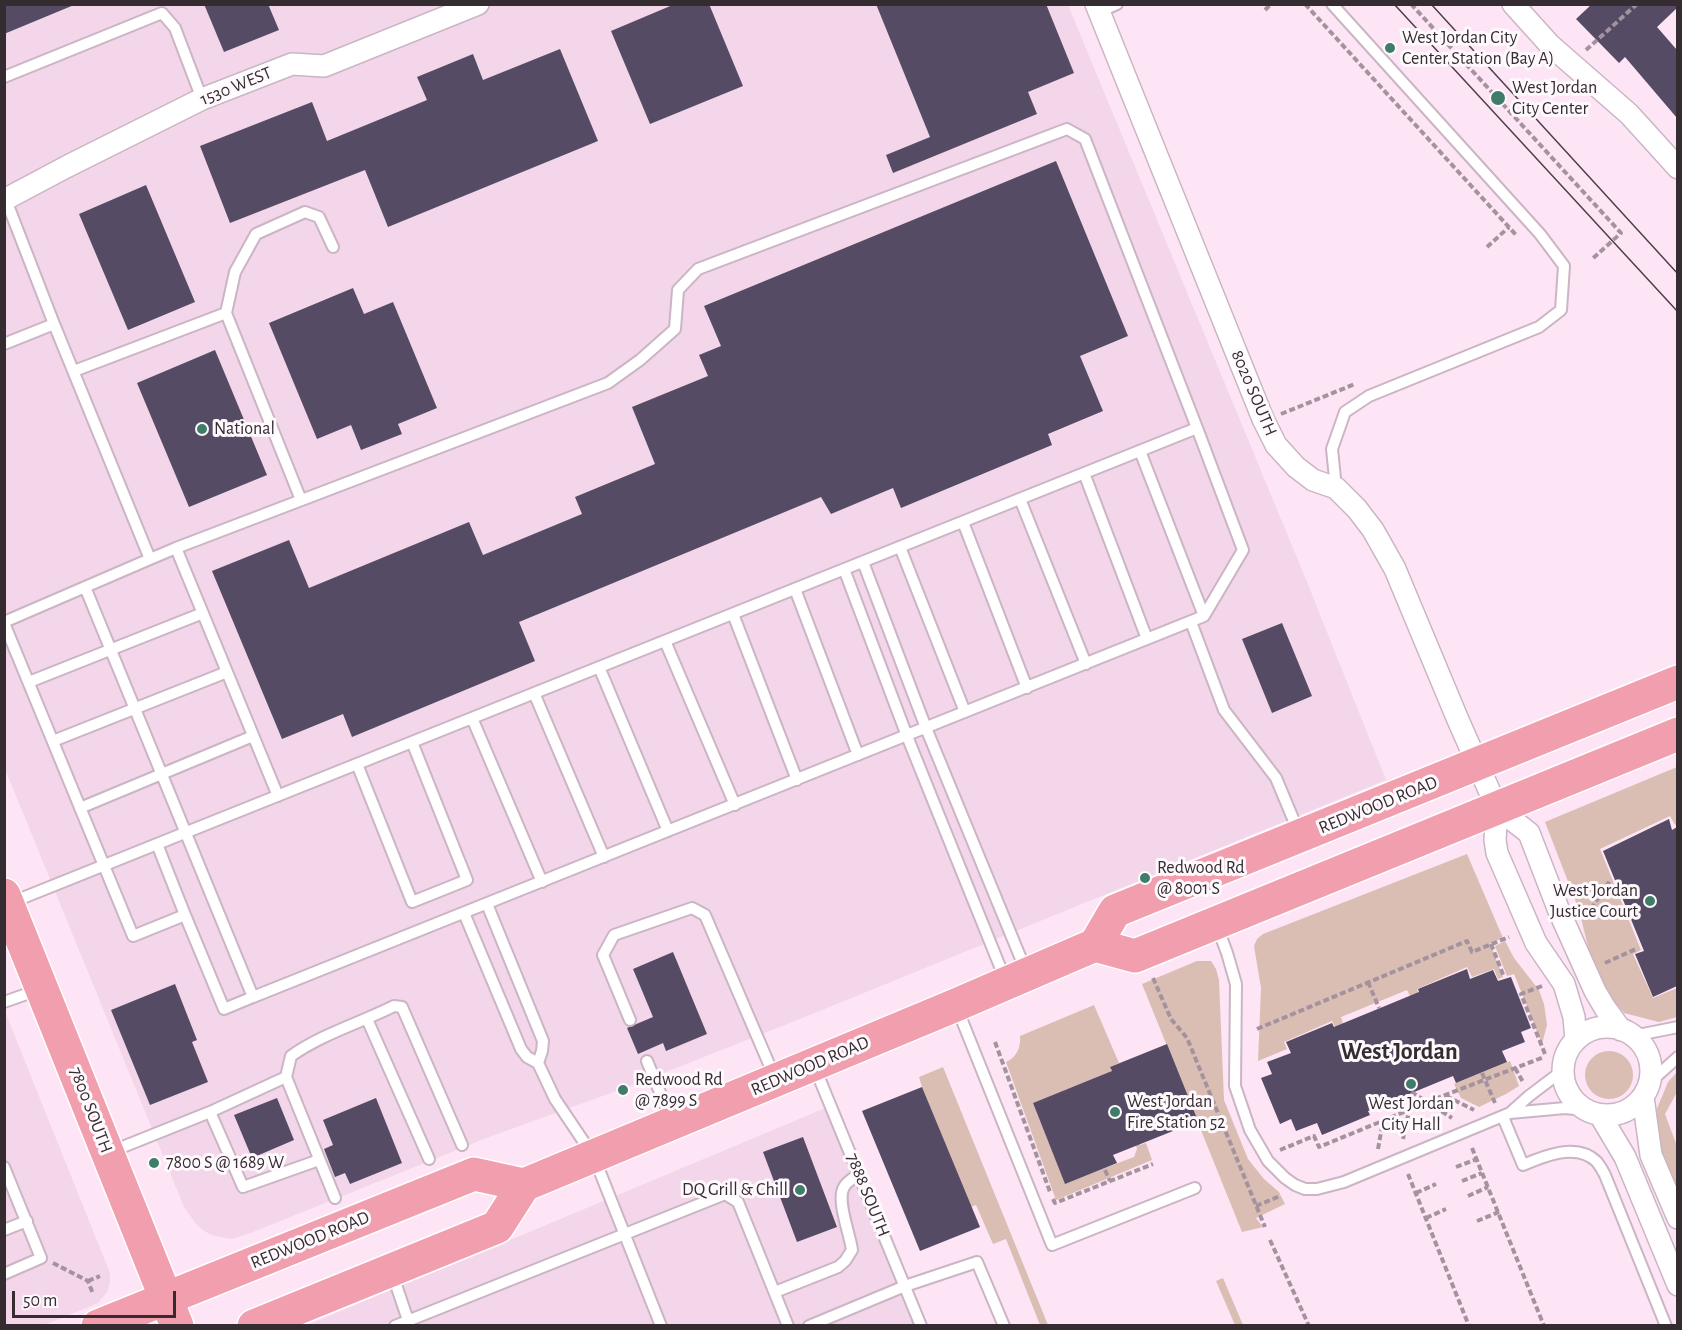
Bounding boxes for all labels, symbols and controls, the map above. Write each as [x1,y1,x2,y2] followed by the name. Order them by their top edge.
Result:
[1402,27,1554,70] place label: West Jordan City Center Station (Bay A)
[1383,41,1397,55] marker: West Jordan City Center Station (Bay A)
[197,62,275,110] street label: 1530 WEST
[1512,77,1597,119] place label: West Jordan City Center
[1489,89,1507,107] marker: West Jordan City Center
[1226,347,1282,439] street label: 8020 SOUTH
[214,418,275,440] place label: National
[195,422,209,436] marker: National
[1315,771,1441,839] street label: REDWOOD ROAD
[1157,857,1244,900] place label: Redwood Rd @ 8001 S
[1138,871,1152,885] marker: Redwood Rd @ 8001 S
[1550,880,1638,922] place label: West Jordan Justice Court
[1643,894,1657,908] marker: West Jordan Justice Court
[748,1031,872,1101] street label: REDWOOD ROAD
[1340,1038,1458,1066] district label: West Jordan
[65,1064,117,1156] street label: 7800 SOUTH
[635,1069,722,1112] place label: Redwood Rd @ 7899 S
[1404,1077,1418,1091] marker: West Jordan City Hall
[616,1083,630,1097] marker: Redwood Rd @ 7899 S
[1127,1091,1226,1134] place label: West Jordan Fire Station 52
[1368,1093,1454,1136] place label: West Jordan City Hall
[1108,1105,1122,1119] marker: West Jordan Fire Station 52
[841,1150,895,1240] street label: 7888 SOUTH
[166,1152,284,1174] place label: 7800 S @ 1689 W
[147,1156,161,1170] marker: 7800 S @ 1689 W
[682,1179,788,1201] place label: DQ Grill & Chill
[793,1183,807,1197] marker: DQ Grill & Chill
[247,1206,373,1274] street label: REDWOOD ROAD
[15,1279,178,1317] scale bar
[23,1292,57,1310] text: 50 m

